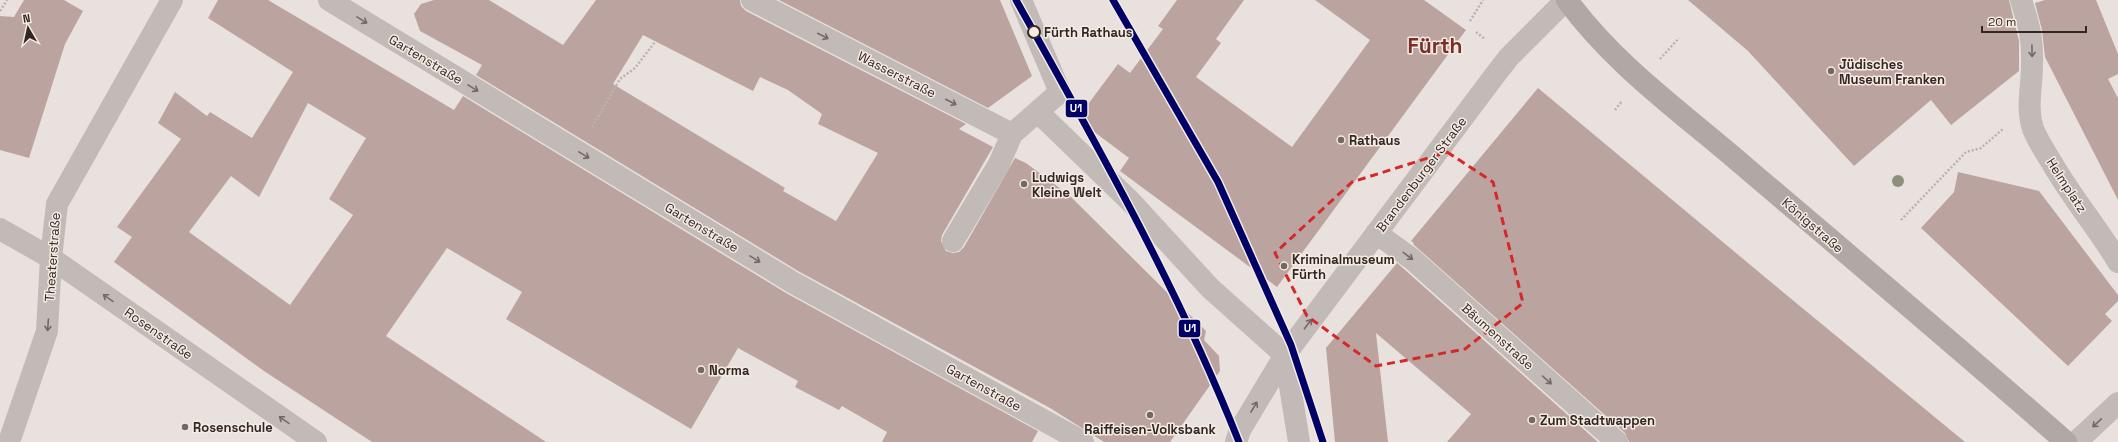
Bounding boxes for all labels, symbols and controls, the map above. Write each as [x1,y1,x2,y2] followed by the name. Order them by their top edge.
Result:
[8,8,48,48] north arrow
[1982,8,2086,34] scale bar
[22,11,31,26] text: N
[1988,14,2016,30] text: 20 m
[356,17,368,25] one-way arrow
[1044,24,1133,41] place label: Fürth Rathaus
[1027,25,1041,39] marker: Fürth Rathaus
[386,31,466,88] street label: Gartenstraße
[1408,32,1462,59] district label: Fürth
[817,33,829,40] one-way arrow
[2028,44,2036,57] one-way arrow
[855,47,939,101] street label: Wasserstraße
[1839,56,1945,88] place label: Jüdisches Museum Franken
[1826,66,1836,76] marker: Jüdisches Museum Franken
[467,84,479,92] one-way arrow
[945,99,957,106] one-way arrow
[1065,99,1088,118] line badge: U1
[1070,101,1082,115] text: U1
[1372,113,1470,235] street label: Brandenburger Straße
[1349,132,1401,149] place label: Rathaus
[1336,135,1346,145] marker: Rathaus
[578,152,590,160] one-way arrow
[2043,155,2091,216] street label: Helmplatz
[1032,169,1102,201] place label: Ludwigs Kleine Welt
[1019,179,1029,189] marker: Ludwigs Kleine Welt
[1778,194,1847,257] street label: Königstraße
[662,199,742,256] street label: Gartenstraße
[41,212,64,302] street label: Theaterstraße
[1292,251,1395,283] place label: Kriminalmuseum Fürth
[1402,252,1413,260] one-way arrow
[749,256,761,264] one-way arrow
[1279,261,1289,271] marker: Kriminalmuseum Fürth
[103,294,114,302] one-way arrow
[1458,299,1537,373] street label: Bäumenstraße
[121,304,196,363] street label: Rosenstraße
[44,318,51,331] one-way arrow
[1304,318,1312,329] one-way arrow
[1178,319,1201,338] line badge: U1
[1184,321,1196,335] text: U1
[943,360,1024,415] street label: Gartenstraße
[709,362,750,379] place label: Norma
[696,365,706,375] marker: Norma
[1542,375,1552,384] one-way arrow
[1250,401,1258,413] one-way arrow
[1145,410,1155,420] marker: Raiffeisen-Volksbank
[1540,412,1655,429] place label: Zum Stadtwappen
[1527,415,1537,425] marker: Zum Stadtwappen
[278,416,289,424] one-way arrow
[2092,418,2102,427] one-way arrow
[193,419,273,436] place label: Rosenschule
[1084,421,1216,438] place label: Raiffeisen-Volksbank
[180,422,190,432] marker: Rosenschule

